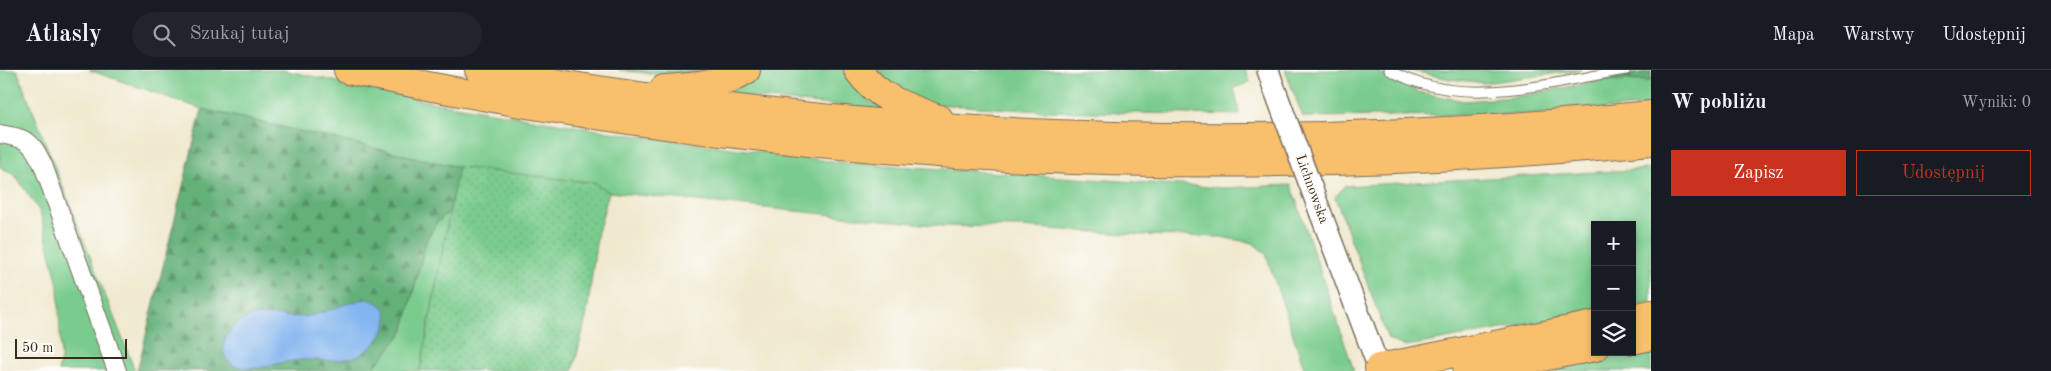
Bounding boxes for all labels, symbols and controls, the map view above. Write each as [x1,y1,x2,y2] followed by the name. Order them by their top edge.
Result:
[132,12,482,57] search box
[150,21,178,49] icon: search
[25,23,102,47] text: Atlasly
[190,25,290,44] text: Szukaj tutaj
[1773,26,1815,44] text: Mapa
[1843,26,1914,44] text: Warstwy
[1942,26,2026,44] text: Udostępnij
[1671,92,1766,113] text: W pobliżu
[1962,95,2031,111] text: Wyniki: 0
[1671,150,1846,196] button: Zapisz
[1856,150,2031,196] button: Udostępnij
[1293,153,1331,225] street label: Lichnowska
[1591,221,1636,356] map controls
[1591,221,1636,266] button: +
[1591,266,1636,311] button: −
[1591,311,1636,356] button: layers
[15,336,128,359] scale bar
[22,341,53,355] text: 50 m

